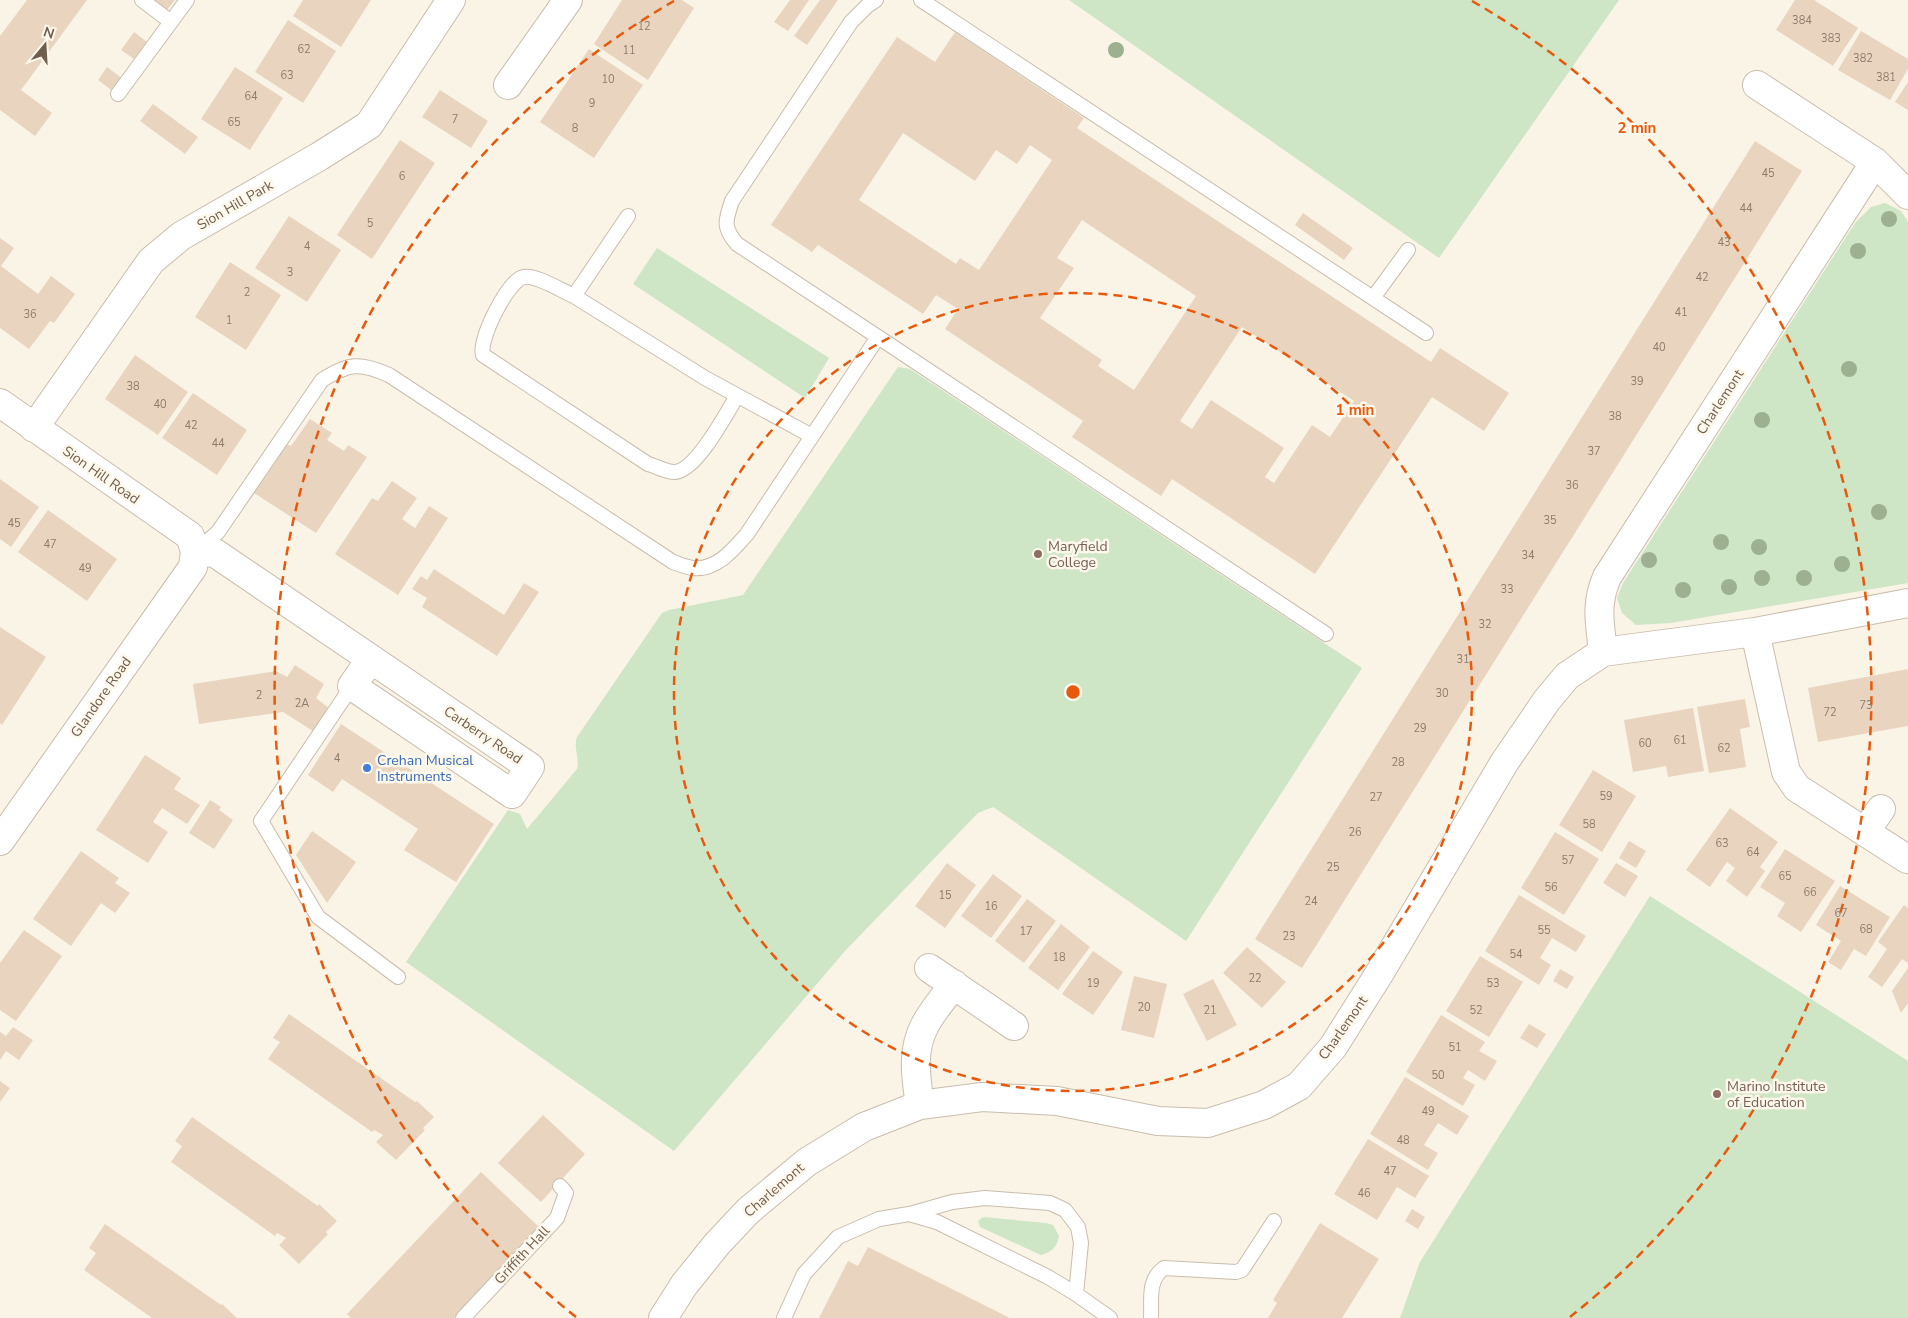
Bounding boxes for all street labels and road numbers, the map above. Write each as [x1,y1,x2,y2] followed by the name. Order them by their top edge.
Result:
[193,175,277,234] street label: Sion Hill Park
[1692,366,1748,438] street label: Charlemont
[59,442,143,508] street label: Sion Hill Road
[66,653,136,741] street label: Glandore Road
[440,702,526,768] street label: Carberry Road
[1314,992,1372,1064] street label: Charlemont
[740,1159,808,1221] street label: Charlemont
[490,1221,555,1288] street label: Griffith Hall

